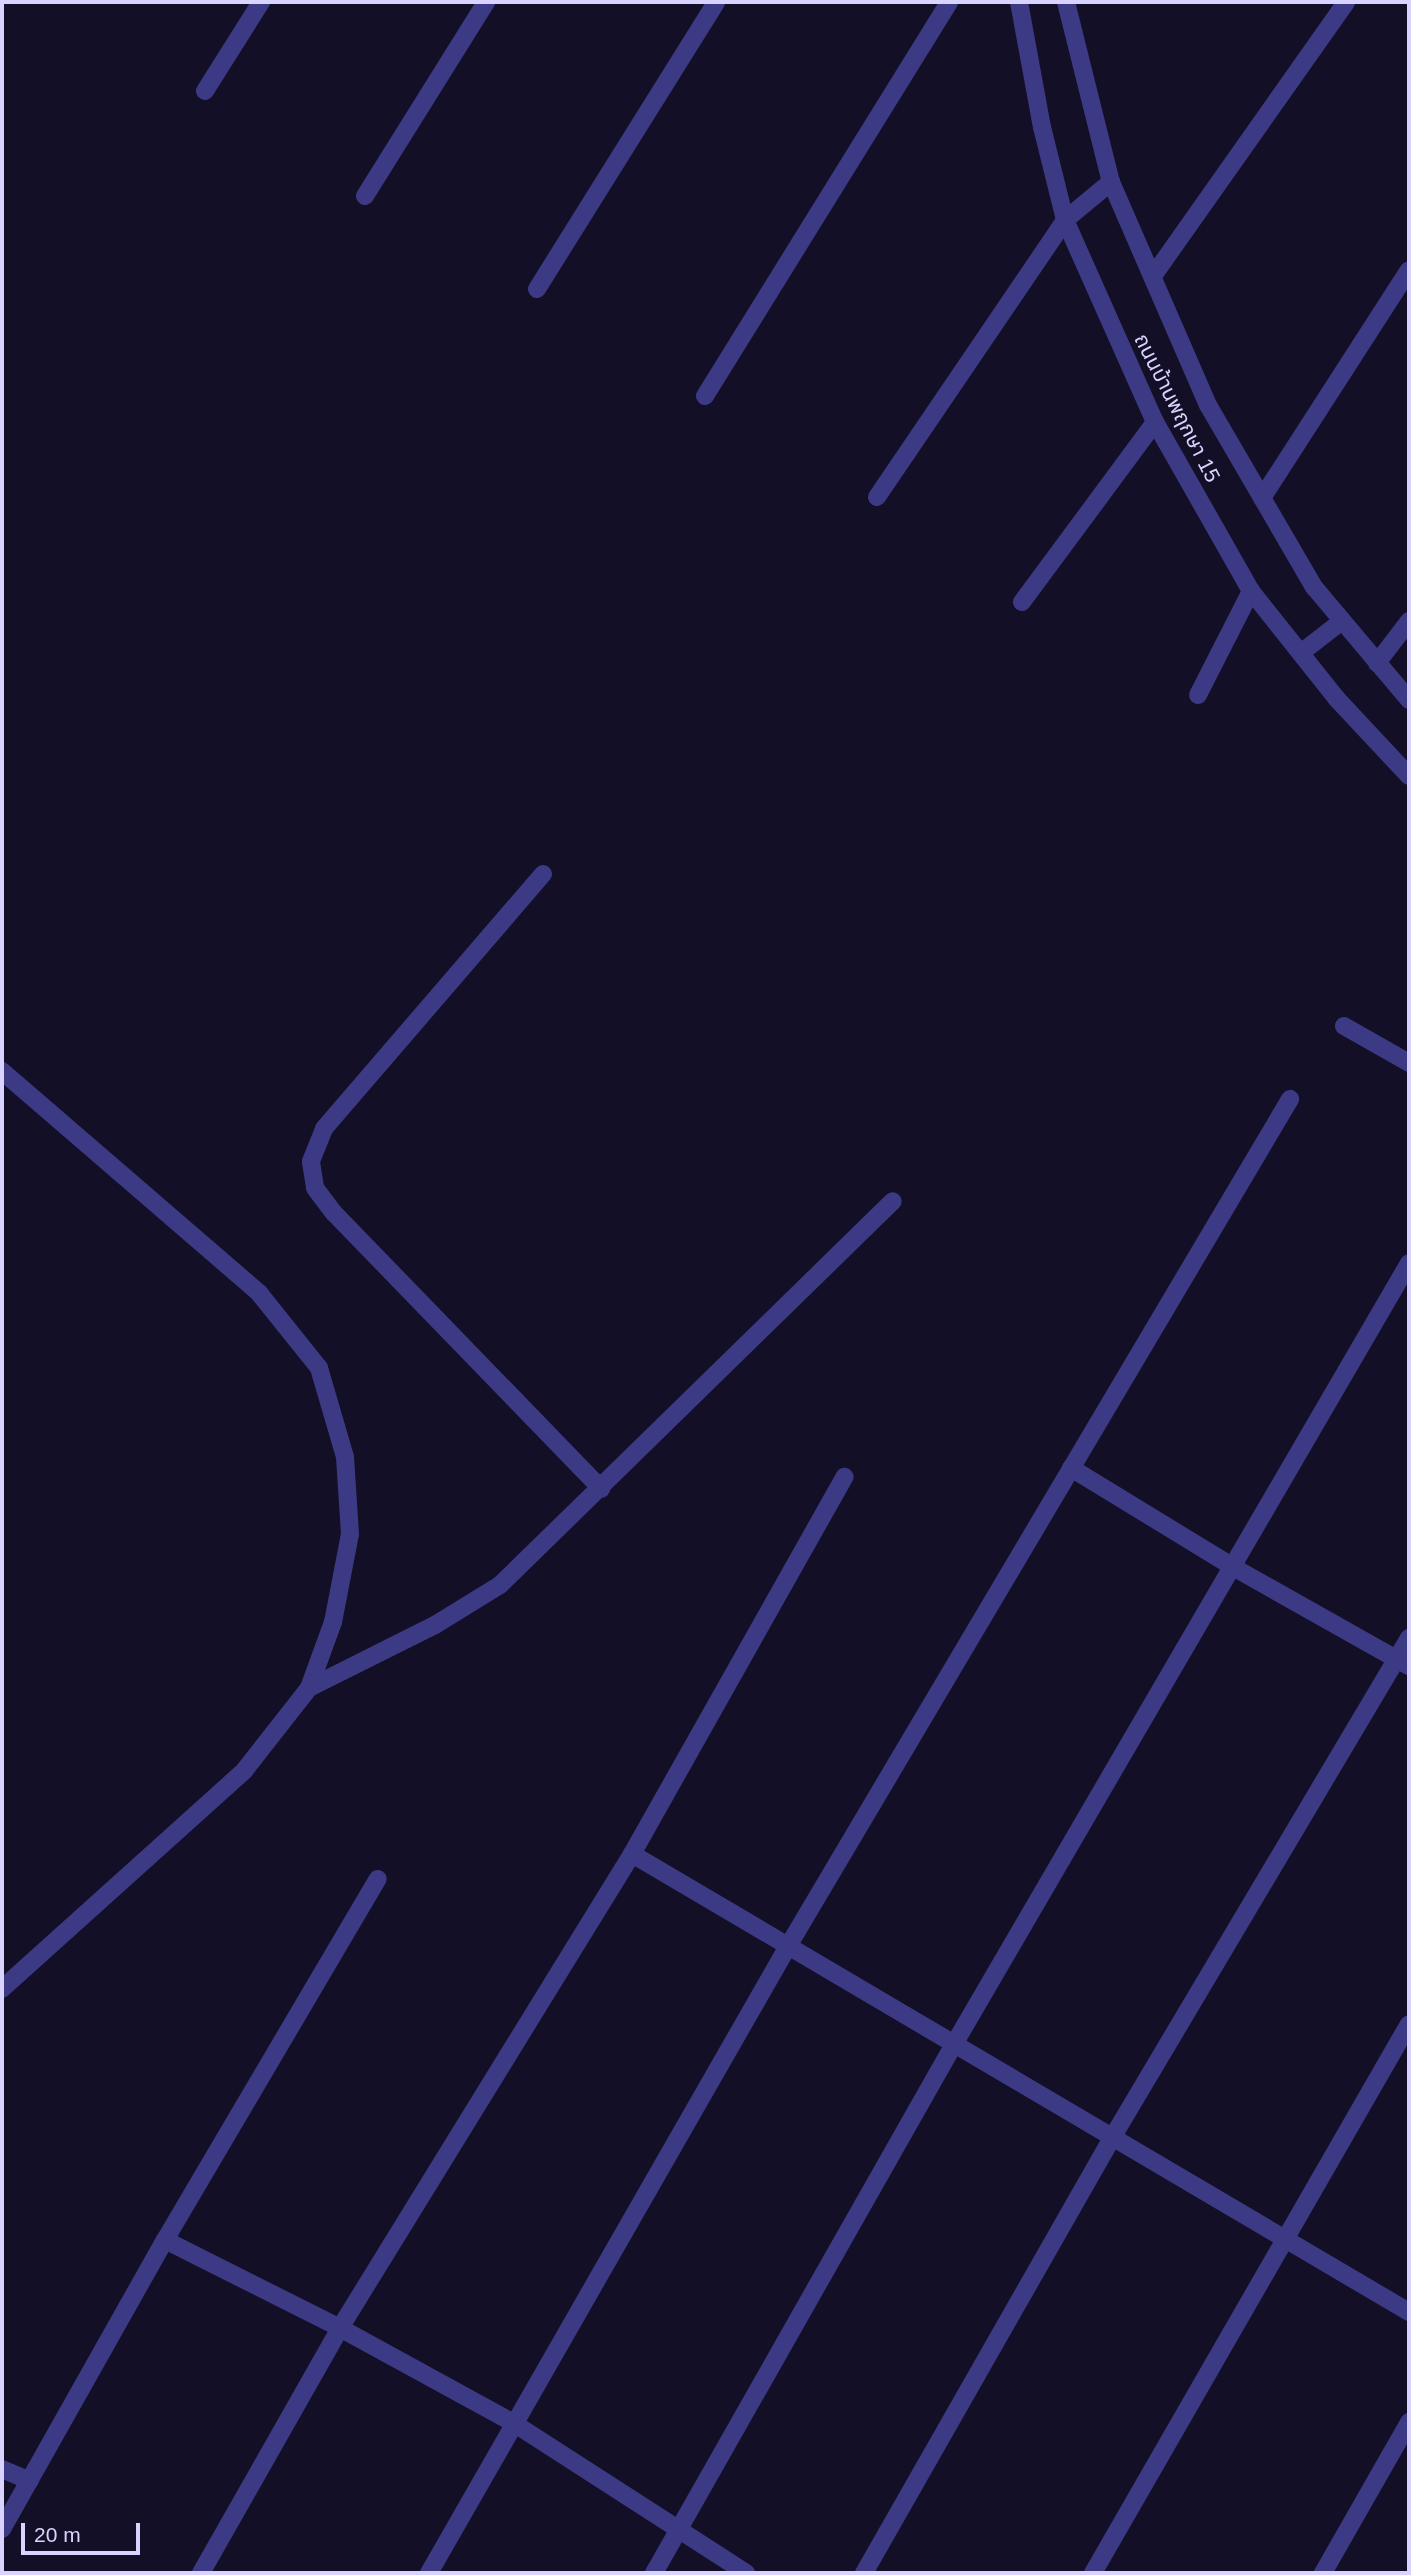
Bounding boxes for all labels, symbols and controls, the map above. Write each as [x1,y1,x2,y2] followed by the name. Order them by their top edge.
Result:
[1129,329,1225,487] street label: ถนนบ้านพฤกษา 15
[24,2508,144,2552] scale bar
[34,2523,81,2546] text: 20 m

